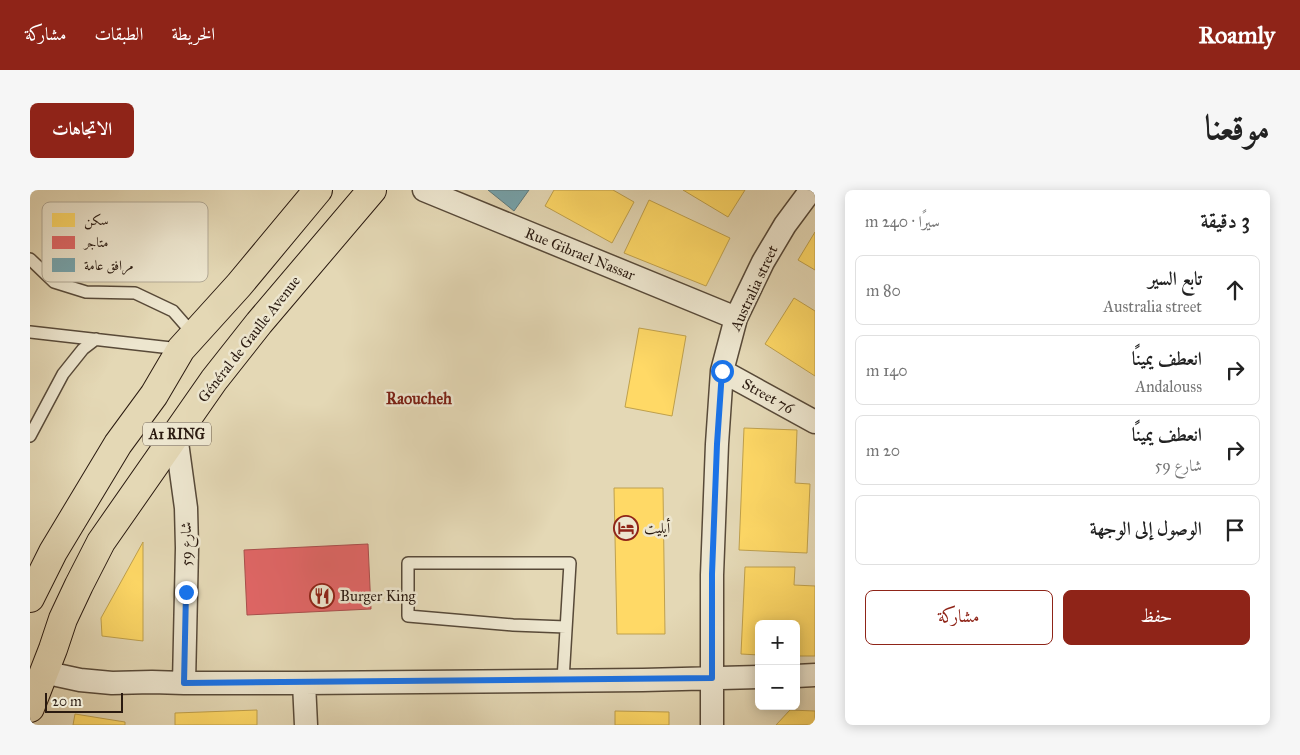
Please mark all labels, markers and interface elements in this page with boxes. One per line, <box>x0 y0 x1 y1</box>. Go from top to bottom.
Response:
text: Roamly <box>1198 20 1275 50</box>
text: مشاركة <box>25 23 66 45</box>
text: الطبقات <box>94 23 143 45</box>
text: الخريطة <box>171 23 215 45</box>
button: الاتجاهات <box>30 103 134 158</box>
text: موقعنا <box>1205 106 1270 149</box>
legend <box>42 202 208 282</box>
text: 3 دقيقة <box>1200 208 1250 234</box>
text: سكن <box>84 212 109 230</box>
text: سيرًا · 240 m <box>865 212 940 231</box>
street label: Rue Gibrael Nassar <box>522 224 638 284</box>
text: متاجر <box>82 234 108 251</box>
street label: Australia street <box>726 242 782 335</box>
text: مرافق عامة <box>84 257 134 275</box>
text: تابع السير <box>1148 267 1202 290</box>
street label: Général de Gaulle Avenue <box>194 272 304 406</box>
icon: ahead <box>1221 276 1249 304</box>
text: 80 m <box>866 281 901 300</box>
text: Australia street <box>1103 297 1202 316</box>
text: انعطف يمينًا <box>1132 347 1202 370</box>
icon: right <box>1221 356 1249 384</box>
route start <box>711 360 734 383</box>
text: 140 m <box>866 361 907 380</box>
street label: Street 76 <box>739 375 798 418</box>
text: Andalouss <box>1135 377 1202 396</box>
district label: Raoucheh <box>386 389 452 408</box>
road number: A1 RING <box>143 422 211 445</box>
text: انعطف يمينًا <box>1132 423 1202 446</box>
icon: right <box>1221 436 1249 464</box>
text: 20 m <box>866 441 900 460</box>
text: شارع 59 <box>1155 456 1202 475</box>
hotel icon: أيليت <box>613 515 639 541</box>
icon: arrive <box>1221 516 1249 544</box>
place label: أيليت <box>644 517 671 537</box>
text: الوصول إلى الوجهة <box>1090 517 1202 540</box>
street label: شارع 59 <box>177 522 199 566</box>
route end <box>175 581 198 604</box>
restaurant icon: Burger King <box>309 583 335 609</box>
place label: Burger King <box>340 587 417 605</box>
button: مشاركة <box>865 590 1053 645</box>
button: حفظ <box>1063 590 1250 645</box>
map controls <box>755 620 800 710</box>
button: + <box>755 620 800 665</box>
button: − <box>755 665 800 710</box>
scale bar <box>45 690 122 713</box>
text: 20 m <box>52 693 82 710</box>

